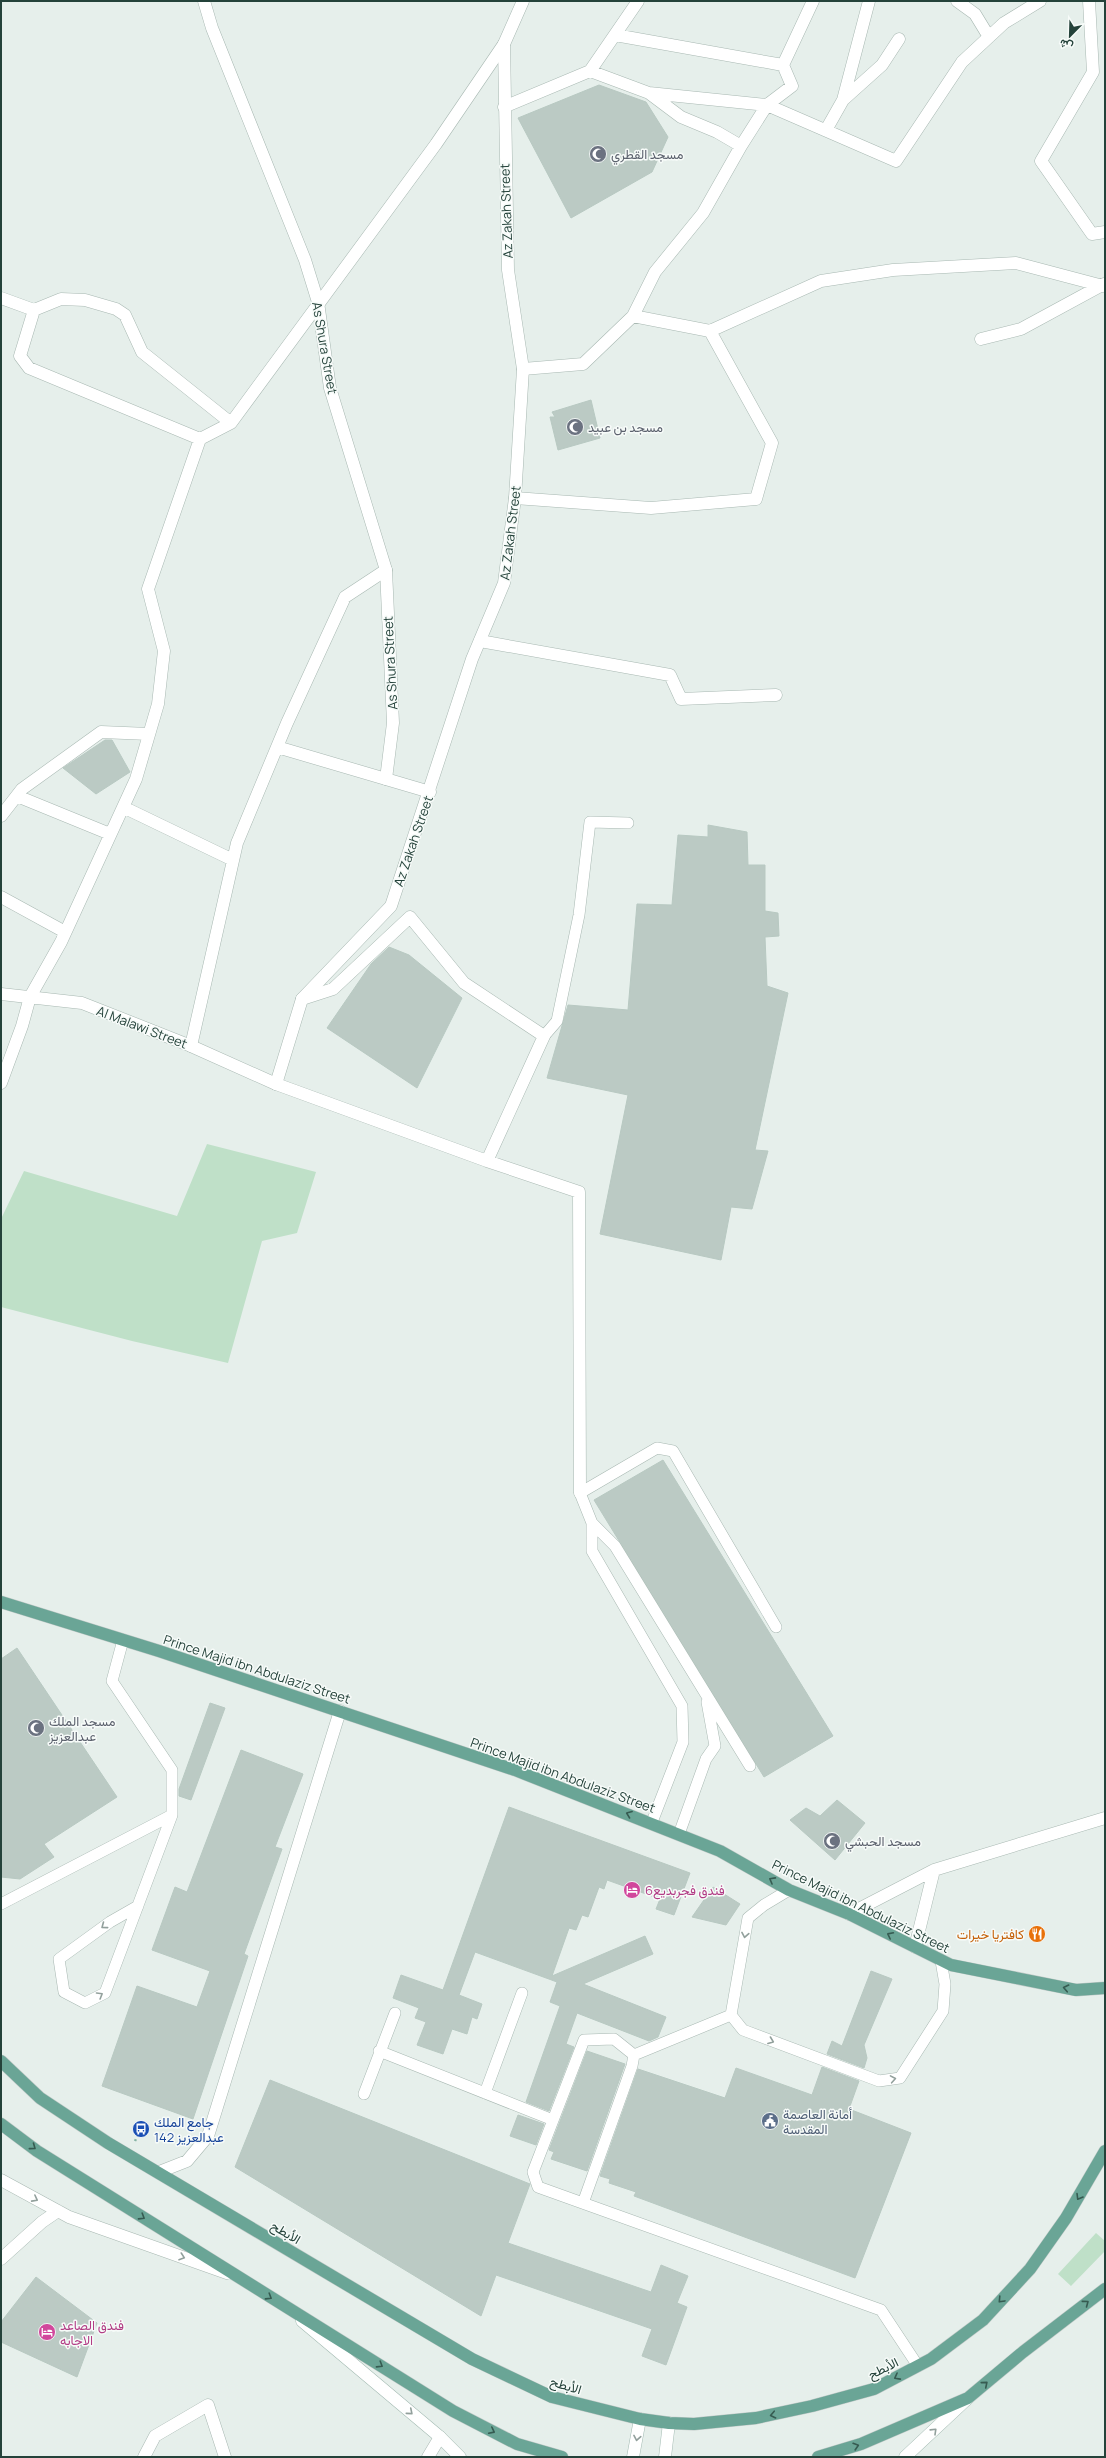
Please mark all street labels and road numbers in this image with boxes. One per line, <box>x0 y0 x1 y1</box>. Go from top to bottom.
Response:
street label: Az Zakah Street <box>495 163 517 259</box>
street label: As Shura Street <box>308 300 342 396</box>
street label: Az Zakah Street <box>495 485 525 581</box>
street label: As Shura Street <box>379 616 401 710</box>
street label: Az Zakah Street <box>389 793 437 889</box>
street label: Al Malawi Street <box>94 1001 190 1053</box>
street label: Prince Majid ibn Abdulaziz Street <box>161 1630 353 1708</box>
street label: Prince Majid ibn Abdulaziz Street <box>468 1733 658 1817</box>
street label: Prince Majid ibn Abdulaziz Street <box>769 1855 953 1957</box>
street label: الأبطح <box>267 2216 304 2249</box>
street label: الأبطح <box>865 2353 902 2384</box>
street label: الأبطح <box>548 2372 584 2399</box>

